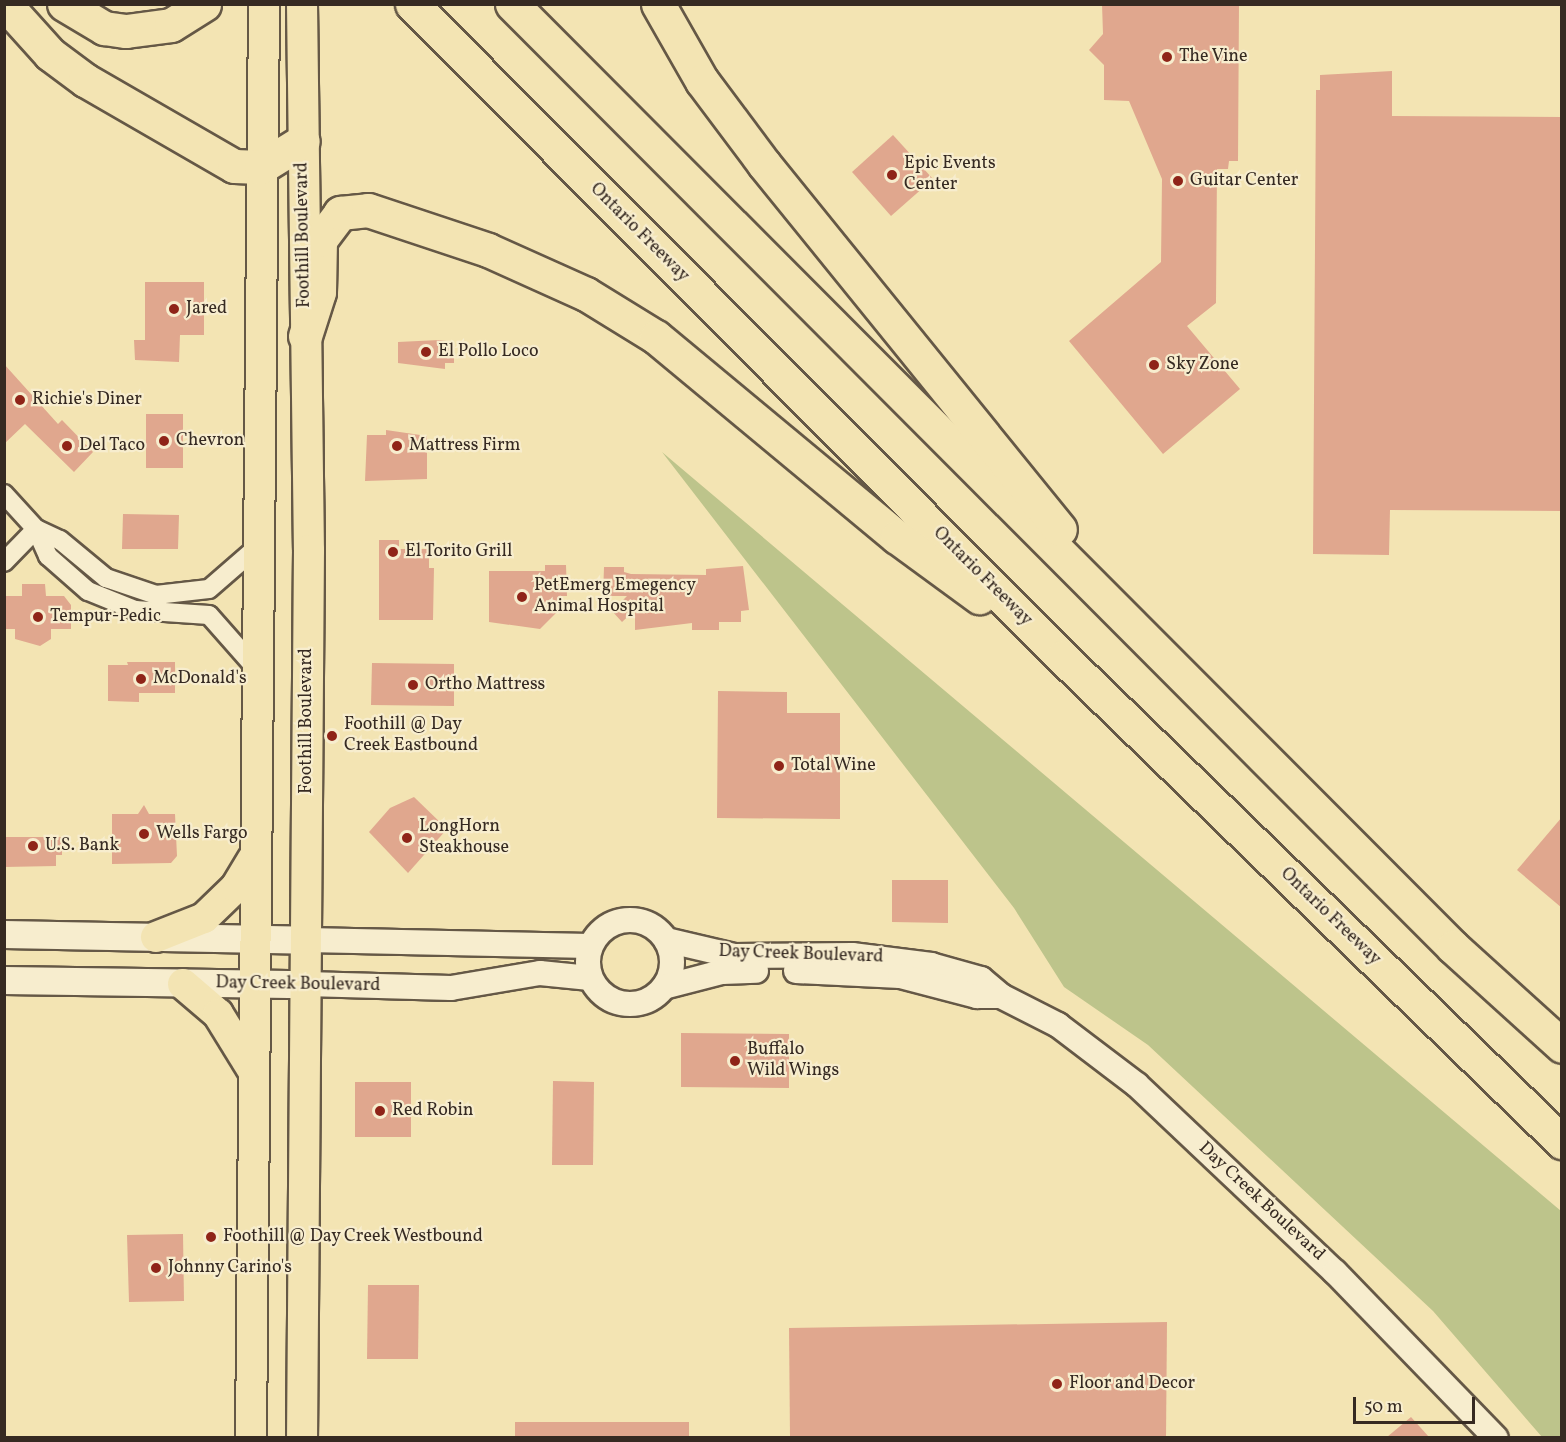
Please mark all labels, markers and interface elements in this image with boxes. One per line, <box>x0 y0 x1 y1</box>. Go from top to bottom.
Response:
place label: The Vine <box>1179 46 1248 68</box>
marker: The Vine <box>1160 50 1174 64</box>
place label: Epic Events Center <box>904 154 996 196</box>
street label: Foothill Boulevard <box>292 162 316 308</box>
marker: Epic Events Center <box>885 168 899 182</box>
place label: Guitar Center <box>1190 170 1298 192</box>
marker: Guitar Center <box>1171 174 1185 188</box>
street label: Ontario Freeway <box>585 179 693 287</box>
place label: Jared <box>186 298 227 320</box>
marker: Jared <box>167 302 181 316</box>
place label: El Pollo Loco <box>438 341 539 363</box>
marker: El Pollo Loco <box>419 345 433 359</box>
place label: Sky Zone <box>1166 354 1239 376</box>
marker: Sky Zone <box>1147 358 1161 372</box>
place label: Richie's Diner <box>32 389 142 411</box>
marker: Richie's Diner <box>13 393 27 407</box>
place label: Chevron <box>176 430 244 452</box>
marker: Chevron <box>157 434 171 448</box>
place label: Del Taco <box>79 435 146 457</box>
place label: Mattress Firm <box>409 435 520 457</box>
marker: Del Taco <box>60 439 74 453</box>
marker: Mattress Firm <box>390 439 404 453</box>
street label: Ontario Freeway <box>928 523 1036 631</box>
place label: El Torito Grill <box>405 541 513 563</box>
marker: El Torito Grill <box>386 545 400 559</box>
place label: PetEmerg Emegency Animal Hospital <box>534 576 696 618</box>
marker: PetEmerg Emegency Animal Hospital <box>515 590 529 604</box>
place label: Tempur-Pedic <box>50 606 161 628</box>
marker: Tempur-Pedic <box>31 610 45 624</box>
street label: Foothill Boulevard <box>296 648 318 794</box>
place label: McDonald's <box>153 668 247 690</box>
marker: McDonald's <box>134 672 148 686</box>
place label: Ortho Mattress <box>425 674 545 696</box>
marker: Ortho Mattress <box>406 678 420 692</box>
place label: Foothill @ Day Creek Eastbound <box>344 715 478 758</box>
marker: Foothill @ Day Creek Eastbound <box>325 729 339 743</box>
place label: Total Wine <box>791 755 876 777</box>
marker: Total Wine <box>772 759 786 773</box>
place label: LongHorn Steakhouse <box>419 817 509 860</box>
place label: Wells Fargo <box>156 823 248 845</box>
marker: Wells Fargo <box>137 827 151 841</box>
marker: LongHorn Steakhouse <box>400 831 414 845</box>
place label: U.S. Bank <box>45 835 119 857</box>
marker: U.S. Bank <box>26 839 40 853</box>
street label: Ontario Freeway <box>1275 864 1385 970</box>
street label: Day Creek Boulevard <box>718 941 884 969</box>
street label: Day Creek Boulevard <box>215 973 381 997</box>
place label: Buffalo Wild Wings <box>747 1040 840 1082</box>
marker: Buffalo Wild Wings <box>728 1054 742 1068</box>
place label: Red Robin <box>392 1100 474 1122</box>
marker: Red Robin <box>373 1104 387 1118</box>
street label: Day Creek Boulevard <box>1193 1138 1329 1266</box>
place label: Foothill @ Day Creek Westbound <box>223 1226 484 1248</box>
marker: Foothill @ Day Creek Westbound <box>204 1230 218 1244</box>
place label: Johnny Carino's <box>168 1257 293 1279</box>
marker: Johnny Carino's <box>149 1261 163 1275</box>
place label: Floor and Decor <box>1069 1373 1195 1395</box>
marker: Floor and Decor <box>1050 1377 1064 1391</box>
scale bar <box>1356 1385 1478 1423</box>
text: 50 m <box>1364 1395 1403 1420</box>

